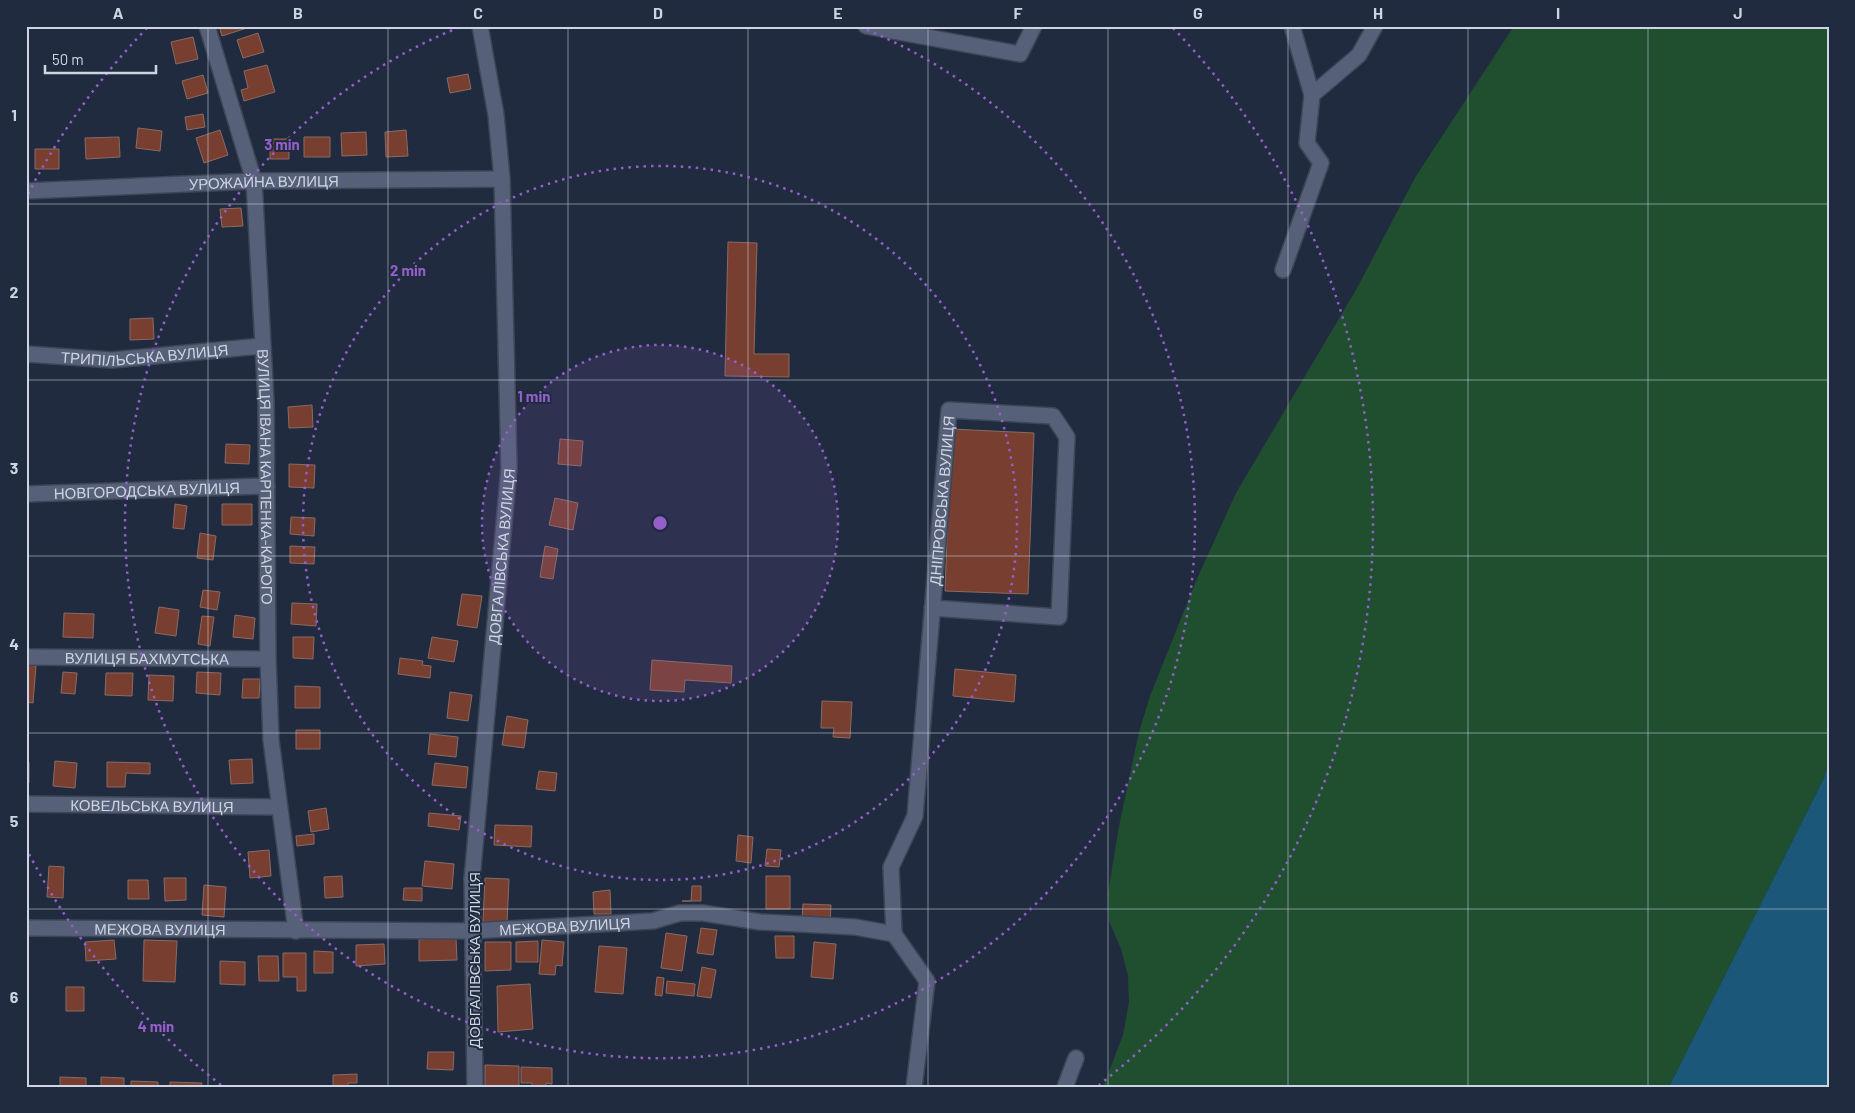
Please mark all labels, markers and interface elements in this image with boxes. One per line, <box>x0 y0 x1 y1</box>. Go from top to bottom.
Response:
text: A <box>113 3 124 22</box>
text: B <box>293 3 303 22</box>
text: C <box>473 3 483 22</box>
text: D <box>653 3 663 22</box>
text: E <box>833 3 843 22</box>
text: F <box>1014 3 1023 22</box>
text: G <box>1193 3 1203 22</box>
text: H <box>1373 3 1383 22</box>
text: I <box>1556 3 1560 22</box>
text: J <box>1733 3 1743 22</box>
scale bar <box>45 42 156 74</box>
text: 50 m <box>52 50 84 68</box>
text: 1 <box>11 105 17 124</box>
text: 3 min <box>264 135 300 153</box>
street label: УРОЖАЙНА ВУЛИЦЯ <box>188 171 339 193</box>
text: 2 min <box>390 261 426 279</box>
text: 2 <box>10 282 19 301</box>
street label: ТРИПІЛЬСЬКА ВУЛИЦЯ <box>60 340 229 369</box>
street label: ВУЛИЦЯ ІВАНА КАРПЕНКА-КАРОГО <box>254 348 277 605</box>
text: 1 min <box>518 387 550 405</box>
street label: ДНІПРОВСЬКА ВУЛИЦЯ <box>925 415 957 586</box>
text: 3 <box>10 458 18 477</box>
street label: ДОВГАЛІВСЬКА ВУЛИЦЯ <box>484 468 518 645</box>
street label: НОВГОРОДСЬКА ВУЛИЦЯ <box>54 478 240 502</box>
centre of rings <box>651 514 669 532</box>
text: 4 <box>9 634 19 653</box>
street label: ВУЛИЦЯ БАХМУТСЬКА <box>65 648 229 668</box>
street label: КОВЕЛЬСЬКА ВУЛИЦЯ <box>70 796 234 815</box>
text: 5 <box>10 811 19 830</box>
street label: ДОВГАЛІВСЬКА ВУЛИЦЯ <box>465 872 483 1048</box>
street label: МЕЖОВА ВУЛИЦЯ <box>499 913 631 938</box>
street label: МЕЖОВА ВУЛИЦЯ <box>94 919 226 938</box>
text: 6 <box>10 987 19 1006</box>
text: 4 min <box>138 1017 174 1035</box>

